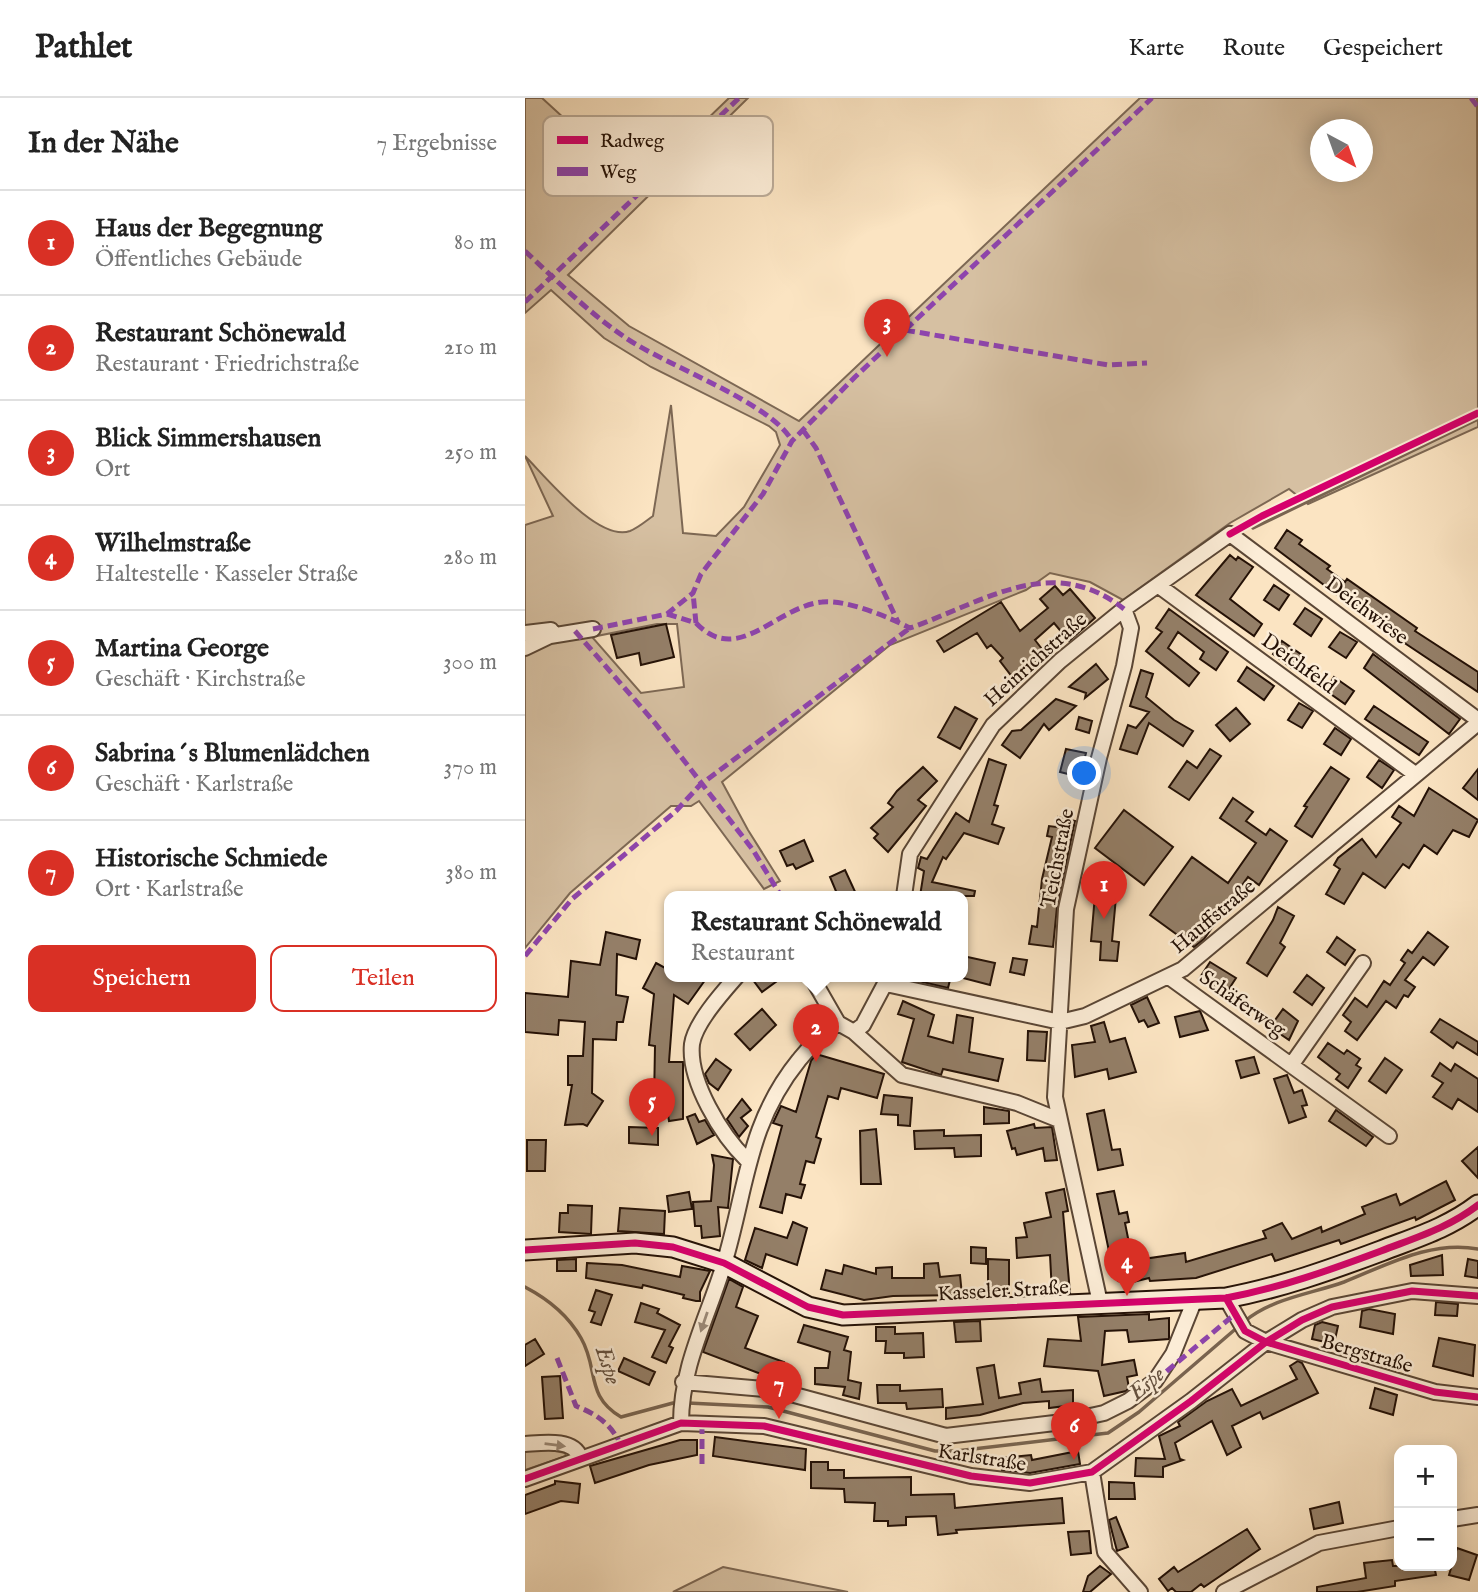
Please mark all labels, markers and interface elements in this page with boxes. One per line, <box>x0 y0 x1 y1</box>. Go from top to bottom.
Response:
text: Pathlet <box>35 27 132 69</box>
text: Karte <box>1129 33 1184 64</box>
text: Route <box>1222 33 1285 64</box>
text: Gespeichert <box>1323 33 1443 64</box>
legend <box>543 116 773 196</box>
north arrow <box>1310 119 1373 182</box>
text: In der Nähe <box>28 125 179 163</box>
text: 7 Ergebnisse <box>376 129 497 158</box>
text: Radweg <box>600 130 665 154</box>
text: Weg <box>600 161 637 185</box>
text: Haus der Begegnung <box>95 212 322 245</box>
text: 1 <box>47 228 55 257</box>
text: 80 m <box>454 228 497 257</box>
text: Öffentliches Gebäude <box>95 245 302 274</box>
pin: 3 <box>864 299 910 357</box>
text: Restaurant Schönewald <box>95 317 346 350</box>
text: 2 <box>46 333 56 362</box>
text: 210 m <box>444 333 497 362</box>
text: Restaurant · Friedrichstraße <box>95 350 359 379</box>
text: Blick Simmershausen <box>95 422 321 455</box>
text: 3 <box>47 438 55 467</box>
text: 250 m <box>444 438 497 467</box>
text: Ort <box>95 455 130 484</box>
text: Wilhelmstraße <box>95 527 251 560</box>
text: 4 <box>45 543 57 572</box>
text: 280 m <box>443 543 497 572</box>
text: Haltestelle · Kasseler Straße <box>95 560 358 589</box>
street label: Deichwiese <box>1319 571 1414 652</box>
street label: Heinrichstraße <box>979 607 1093 713</box>
street label: Deichfeld <box>1255 628 1342 701</box>
text: Martina George <box>95 632 269 665</box>
text: 5 <box>47 648 55 677</box>
text: 300 m <box>443 648 497 677</box>
text: Geschäft · Kirchstraße <box>95 665 305 694</box>
text: Sabrina´s Blumenlädchen <box>95 737 370 770</box>
text: 6 <box>46 753 56 782</box>
text: 370 m <box>444 753 497 782</box>
your location <box>1067 756 1101 790</box>
text: Geschäft · Karlstraße <box>95 770 293 799</box>
street label: Teichstraße <box>1036 806 1081 910</box>
text: Historische Schmiede <box>95 842 327 875</box>
text: 7 <box>46 858 56 887</box>
text: 380 m <box>445 858 497 887</box>
pin: 1 <box>1081 861 1127 919</box>
street label: Hauffstraße <box>1166 874 1262 960</box>
text: Ort · Karlstraße <box>95 875 244 904</box>
popup <box>664 891 968 982</box>
text: Restaurant Schönewald <box>691 906 941 939</box>
text: Restaurant <box>691 939 795 968</box>
button: Speichern <box>28 945 256 1012</box>
button: Teilen <box>270 945 497 1012</box>
street label: Schäferweg <box>1194 965 1291 1044</box>
pin: 2 <box>793 1004 839 1062</box>
pin: 5 <box>629 1078 675 1136</box>
pin: 4 <box>1104 1238 1150 1296</box>
street label: Kasseler Straße <box>937 1275 1070 1308</box>
one-way arrow <box>698 1312 709 1333</box>
street label: Bergstraße <box>1317 1328 1416 1381</box>
water label: Espe <box>587 1342 627 1389</box>
water label: Espe <box>1122 1360 1171 1408</box>
pin: 7 <box>756 1361 802 1419</box>
pin: 6 <box>1051 1402 1097 1460</box>
street label: Karlstraße <box>935 1438 1028 1479</box>
one-way arrow <box>544 1439 566 1450</box>
map controls <box>1394 1445 1457 1571</box>
button: + <box>1394 1445 1457 1508</box>
button: − <box>1394 1508 1457 1571</box>

